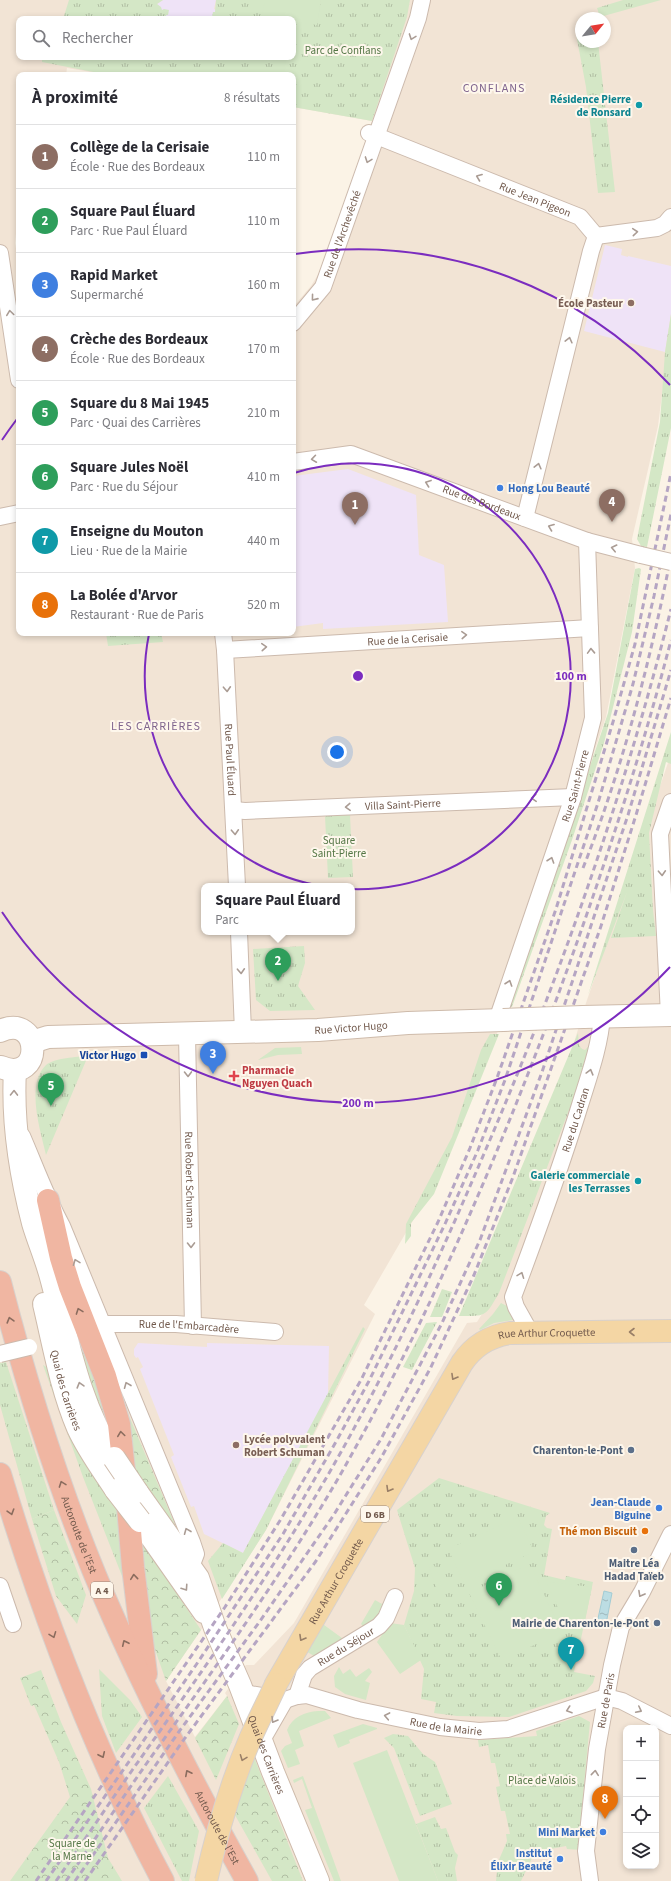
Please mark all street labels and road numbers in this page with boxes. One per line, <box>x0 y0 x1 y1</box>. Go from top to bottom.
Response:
street label: Rue Jean Pigeon <box>497 179 573 221</box>
street label: Rue de l'Archevêché <box>320 188 365 280</box>
street label: Rue des Bordeaux <box>440 481 523 524</box>
street label: Rue de la Cerisaie <box>367 630 449 649</box>
street label: Rue Paul Éluard <box>221 723 239 796</box>
street label: Rue Saint-Pierre <box>558 748 593 824</box>
street label: Villa Saint-Pierre <box>364 796 442 814</box>
street label: Rue Victor Hugo <box>314 1018 388 1038</box>
street label: Rue du Cadran <box>558 1086 593 1154</box>
street label: Rue Robert Schuman <box>181 1131 198 1229</box>
street label: Rue de l'Embarcadère <box>139 1317 240 1337</box>
street label: Rue Arthur Croquette <box>496 1325 596 1343</box>
street label: Quai des Carrières <box>47 1348 85 1433</box>
street label: Autoroute de l’Est <box>57 1494 101 1576</box>
road number: D 6B <box>361 1506 389 1522</box>
street label: Rue Arthur Croquette <box>305 1535 367 1627</box>
road number: A 4 <box>91 1582 113 1598</box>
street label: Rue du Séjour <box>315 1624 377 1670</box>
street label: Rue de Paris <box>594 1671 619 1730</box>
street label: Quai des Carrières <box>244 1713 289 1797</box>
street label: Rue de la Mairie <box>409 1714 483 1739</box>
street label: Autoroute de l’Est <box>191 1788 243 1867</box>

